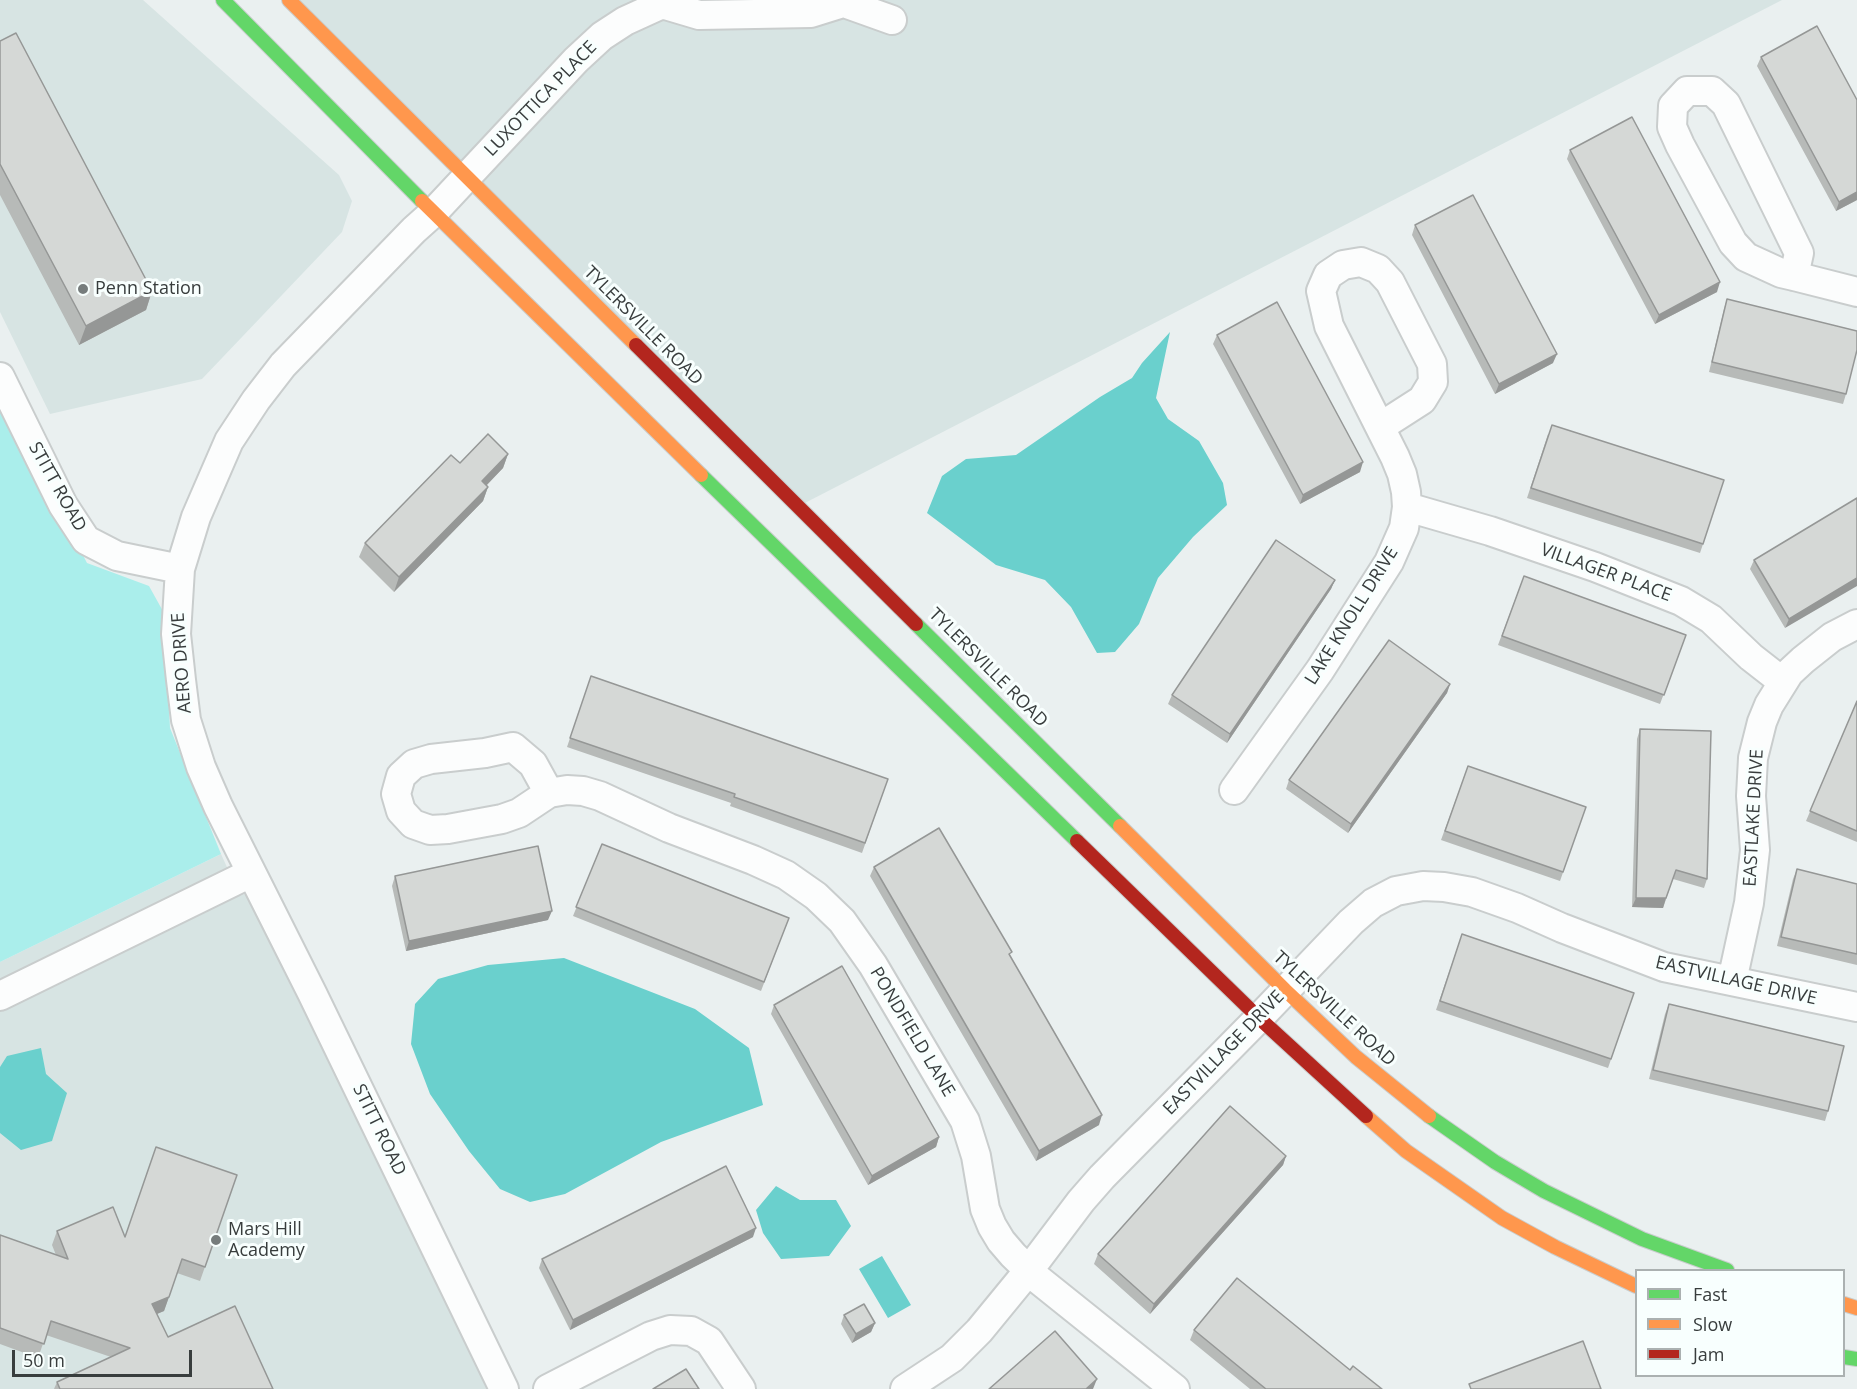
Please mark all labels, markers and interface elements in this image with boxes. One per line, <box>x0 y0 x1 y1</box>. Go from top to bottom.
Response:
street label: LUXOTTICA PLACE <box>480 37 602 161</box>
street label: TYLERSVILLE ROAD <box>579 262 707 390</box>
place label: Penn Station <box>95 278 202 300</box>
marker: Penn Station <box>76 282 90 296</box>
street label: STITT ROAD <box>24 439 90 535</box>
street label: VILLAGER PLACE <box>1538 539 1674 607</box>
street label: LAKE KNOLL DRIVE <box>1301 543 1403 689</box>
street label: TYLERSVILLE ROAD <box>924 604 1052 732</box>
street label: AERO DRIVE <box>168 612 196 714</box>
street label: EASTLAKE DRIVE <box>1740 749 1768 887</box>
street label: TYLERSVILLE ROAD <box>1268 947 1400 1071</box>
street label: EASTVILLAGE DRIVE <box>1653 952 1819 1010</box>
street label: PONDFIELD LANE <box>865 963 959 1101</box>
street label: EASTVILLAGE DRIVE <box>1159 986 1289 1120</box>
street label: STITT ROAD <box>348 1081 410 1179</box>
place label: Mars Hill Academy <box>228 1219 305 1262</box>
marker: Mars Hill Academy <box>209 1233 223 1247</box>
legend <box>1635 1269 1845 1377</box>
text: Fast <box>1693 1282 1727 1306</box>
text: Slow <box>1693 1312 1732 1336</box>
scale bar <box>15 1338 195 1376</box>
text: Jam <box>1693 1342 1725 1366</box>
text: 50 m <box>23 1348 65 1372</box>

